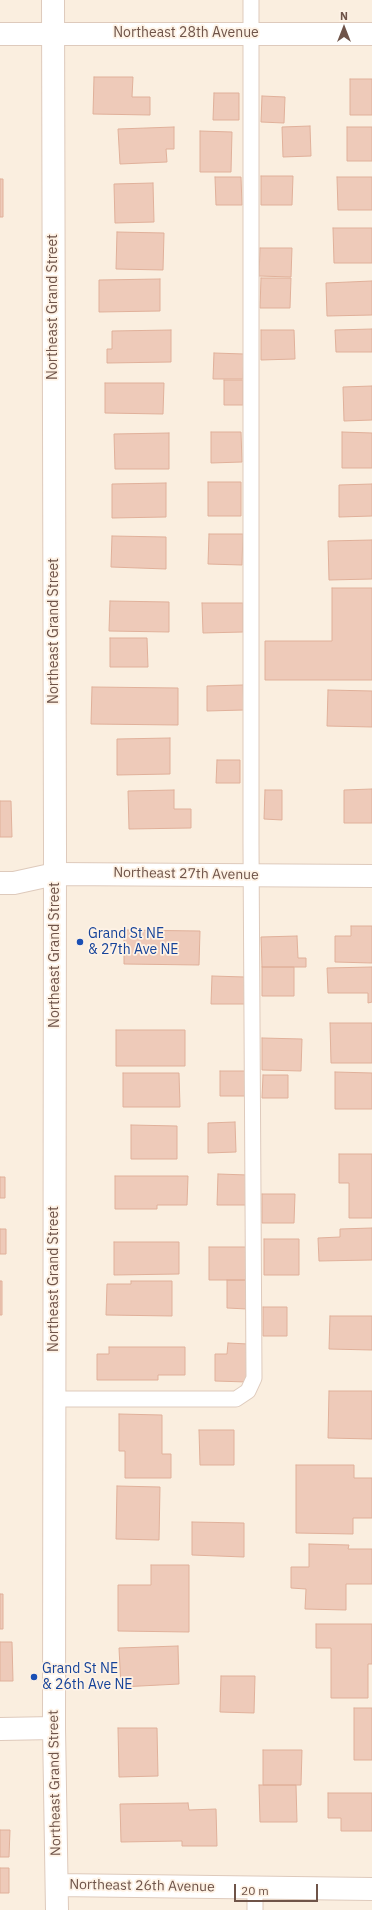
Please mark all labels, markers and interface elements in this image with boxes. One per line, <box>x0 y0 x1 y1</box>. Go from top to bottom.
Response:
north arrow <box>324 8 364 48</box>
text: N <box>340 9 348 23</box>
street label: Northeast 28th Avenue <box>113 25 259 41</box>
street label: Northeast Grand Street <box>45 234 61 380</box>
street label: Northeast Grand Street <box>46 558 62 704</box>
street label: Northeast 27th Avenue <box>113 864 259 884</box>
street label: Northeast Grand Street <box>47 882 63 1028</box>
place label: Grand St NE & 27th Ave NE <box>88 926 179 958</box>
marker: Grand St NE & 27th Ave NE <box>75 937 85 947</box>
street label: Northeast Grand Street <box>46 1206 62 1352</box>
place label: Grand St NE & 26th Ave NE <box>42 1661 133 1694</box>
marker: Grand St NE & 26th Ave NE <box>29 1672 39 1682</box>
street label: Northeast Grand Street <box>45 1710 65 1856</box>
street label: Northeast 26th Avenue <box>69 1876 215 1896</box>
scale bar <box>236 1876 320 1902</box>
text: 20 m <box>241 1883 269 1898</box>

